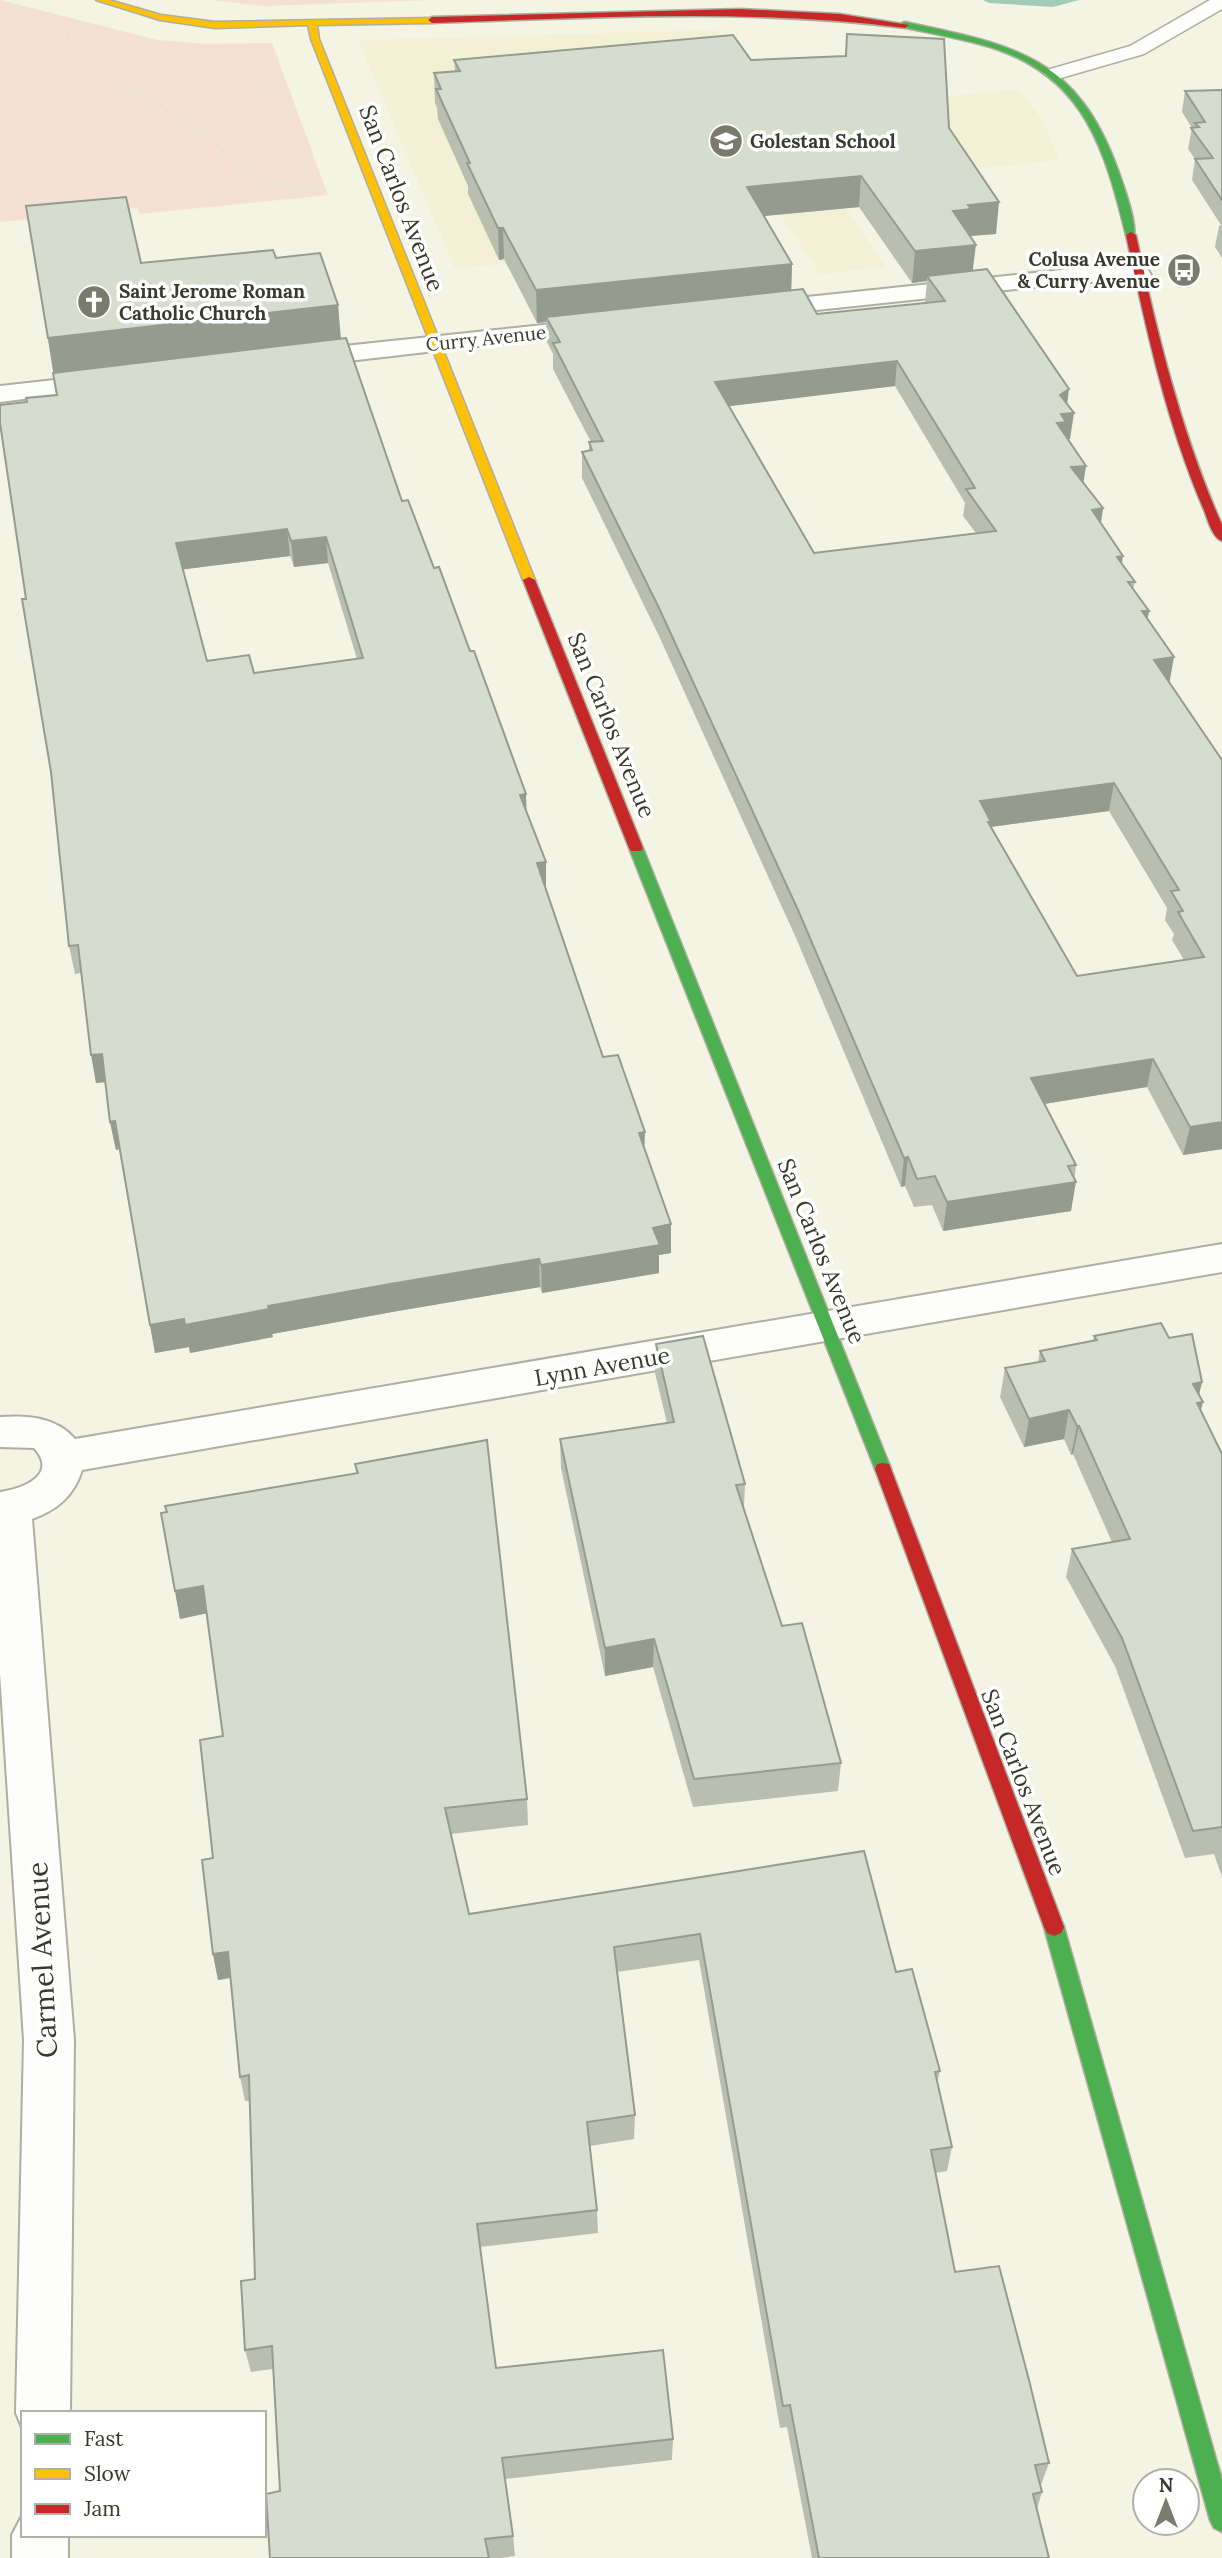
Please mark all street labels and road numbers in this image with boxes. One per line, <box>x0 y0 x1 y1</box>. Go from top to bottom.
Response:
street label: San Carlos Avenue <box>353 101 451 295</box>
street label: Curry Avenue <box>425 320 547 356</box>
street label: San Carlos Avenue <box>562 628 662 822</box>
street label: San Carlos Avenue <box>772 1154 872 1348</box>
street label: Lynn Avenue <box>532 1340 672 1392</box>
street label: San Carlos Avenue <box>975 1685 1073 1879</box>
street label: Carmel Avenue <box>19 1861 65 2059</box>

